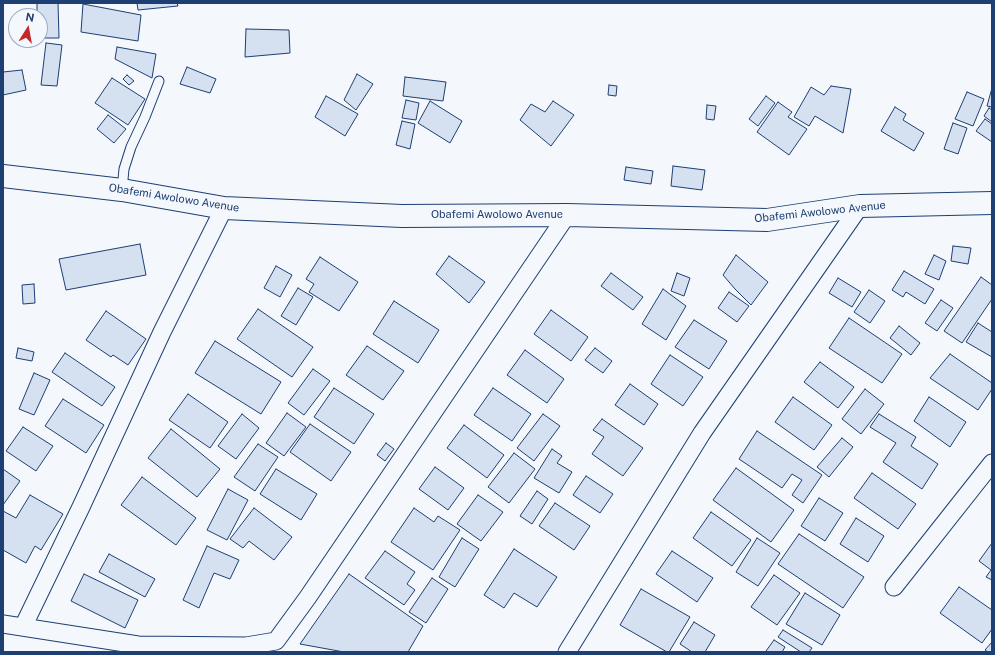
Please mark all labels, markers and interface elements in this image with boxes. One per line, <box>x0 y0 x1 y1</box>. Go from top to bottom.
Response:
north arrow <box>8 8 48 48</box>
text: N <box>25 10 35 24</box>
street label: Obafemi Awolowo Avenue <box>108 181 240 215</box>
street label: Obafemi Awolowo Avenue <box>754 199 886 225</box>
street label: Obafemi Awolowo Avenue <box>431 208 563 222</box>

